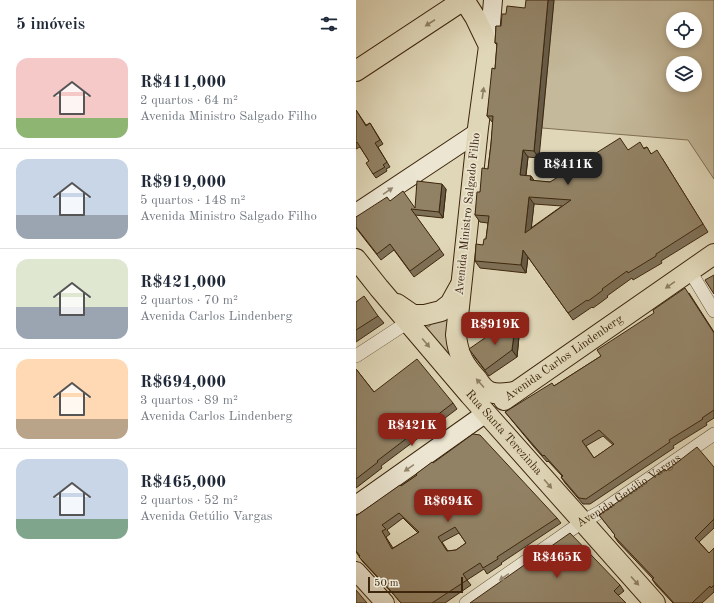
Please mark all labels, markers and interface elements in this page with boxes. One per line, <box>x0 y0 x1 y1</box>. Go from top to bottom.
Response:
map controls <box>666 12 702 92</box>
button: locate <box>666 12 702 48</box>
icon: filters <box>318 13 340 35</box>
text: 5 imóveis <box>16 16 85 33</box>
one-way arrow <box>424 19 435 26</box>
button: layers <box>666 56 702 92</box>
icon: home <box>48 74 96 122</box>
text: R$411,000 <box>140 74 226 91</box>
one-way arrow <box>480 87 486 99</box>
text: 2 quartos · 64 m² <box>140 94 238 107</box>
text: Avenida Ministro Salgado Filho <box>140 110 317 123</box>
street label: Avenida Ministro Salgado Filho <box>453 132 483 296</box>
pin: R$411K <box>535 152 601 186</box>
text: R$411K <box>543 158 593 171</box>
text: R$919,000 <box>140 174 226 191</box>
icon: home <box>48 175 96 223</box>
one-way arrow <box>383 187 394 195</box>
text: 5 quartos · 148 m² <box>140 194 245 207</box>
text: Avenida Ministro Salgado Filho <box>140 210 317 223</box>
text: R$421,000 <box>140 274 226 291</box>
icon: home <box>48 275 96 323</box>
one-way arrow <box>665 281 676 289</box>
text: 2 quartos · 70 m² <box>140 294 238 307</box>
text: Avenida Carlos Lindenberg <box>140 310 292 323</box>
pin: R$919K <box>462 312 528 346</box>
street label: Avenida Carlos Lindenberg <box>503 313 626 403</box>
text: R$919K <box>470 318 520 331</box>
one-way arrow <box>421 338 430 348</box>
text: R$694,000 <box>140 374 226 391</box>
icon: home <box>48 375 96 423</box>
one-way arrow <box>475 378 484 388</box>
street label: Rua Santa Terezinha <box>463 388 544 477</box>
text: 3 quartos · 89 m² <box>140 394 238 407</box>
text: Avenida Carlos Lindenberg <box>140 410 292 423</box>
pin: R$421K <box>379 413 445 447</box>
text: R$421K <box>387 419 437 432</box>
street label: Avenida Getúlio Vargas <box>575 452 684 530</box>
one-way arrow <box>403 464 414 472</box>
text: R$465,000 <box>140 474 226 491</box>
icon: home <box>48 475 96 523</box>
one-way arrow <box>544 479 553 490</box>
pin: R$694K <box>415 489 481 523</box>
text: 2 quartos · 52 m² <box>140 494 238 507</box>
text: R$694K <box>423 495 473 508</box>
text: Avenida Getúlio Vargas <box>140 510 273 523</box>
pin: R$465K <box>524 545 590 579</box>
text: R$465K <box>532 551 582 564</box>
one-way arrow <box>499 573 509 581</box>
scale bar <box>368 575 463 594</box>
one-way arrow <box>630 576 640 586</box>
text: 50 m <box>374 578 399 589</box>

